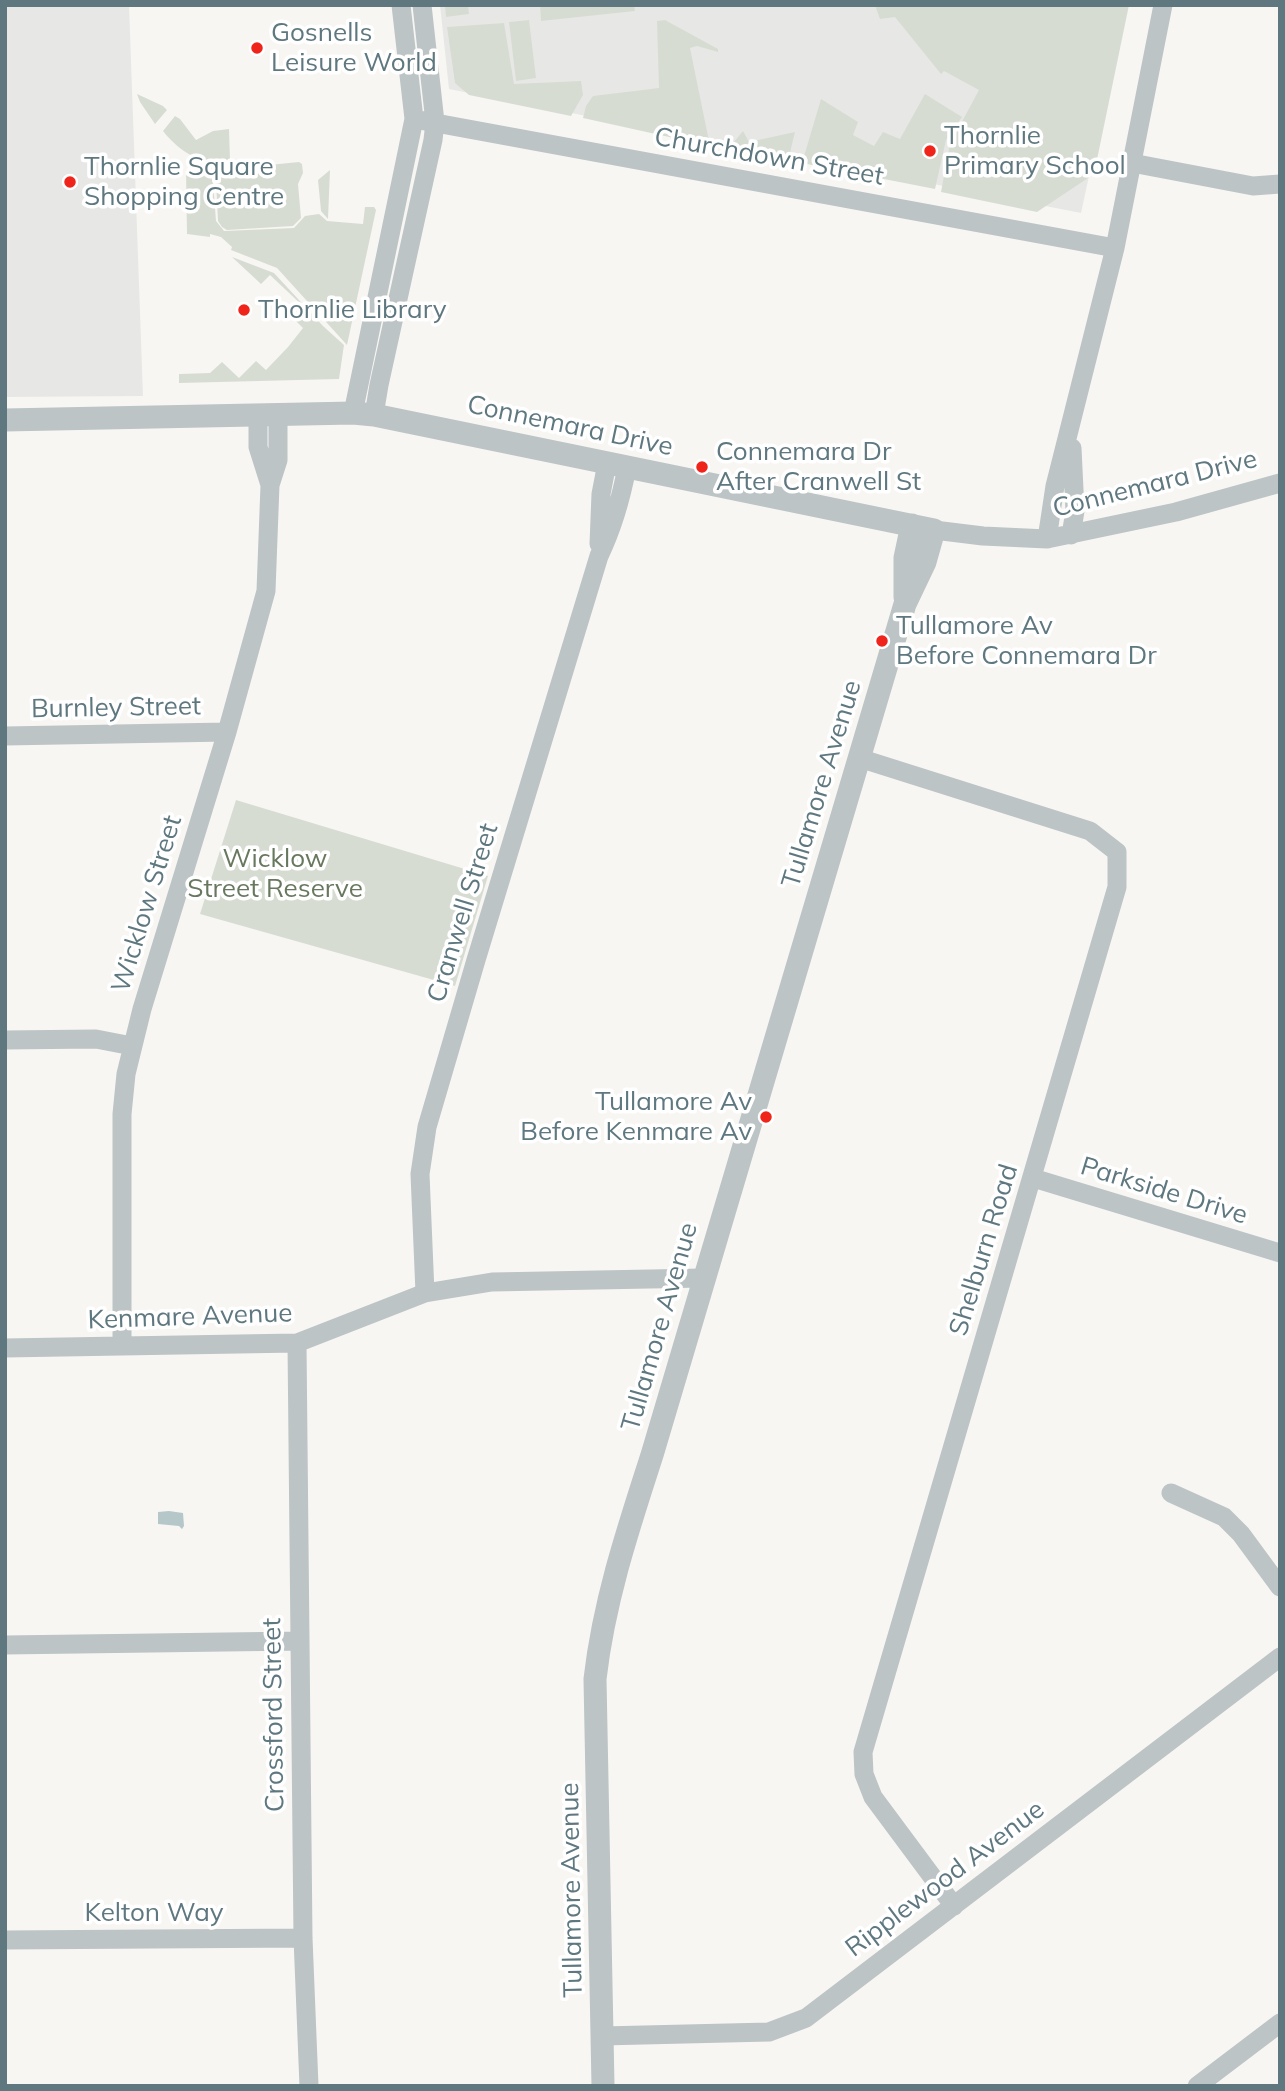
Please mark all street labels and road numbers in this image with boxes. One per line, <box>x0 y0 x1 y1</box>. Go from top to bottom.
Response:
street label: Churchdown Street <box>652 121 886 193</box>
street label: Connemara Drive <box>464 389 676 463</box>
street label: Connemara Drive <box>1050 444 1260 524</box>
street label: Tullamore Avenue <box>776 677 868 891</box>
street label: Burnley Street <box>31 691 201 725</box>
street label: Wicklow Street <box>105 812 189 996</box>
street label: Cranwell Street <box>421 820 505 1006</box>
street label: Parkside Drive <box>1077 1151 1251 1231</box>
street label: Shelburn Road <box>943 1161 1025 1339</box>
street label: Tullamore Avenue <box>615 1219 705 1435</box>
street label: Kenmare Avenue <box>87 1298 293 1336</box>
street label: Crossford Street <box>257 1617 291 1813</box>
street label: Tullamore Avenue <box>555 1782 589 1998</box>
street label: Ripplewood Avenue <box>840 1794 1050 1964</box>
street label: Kelton Way <box>84 1897 224 1929</box>

